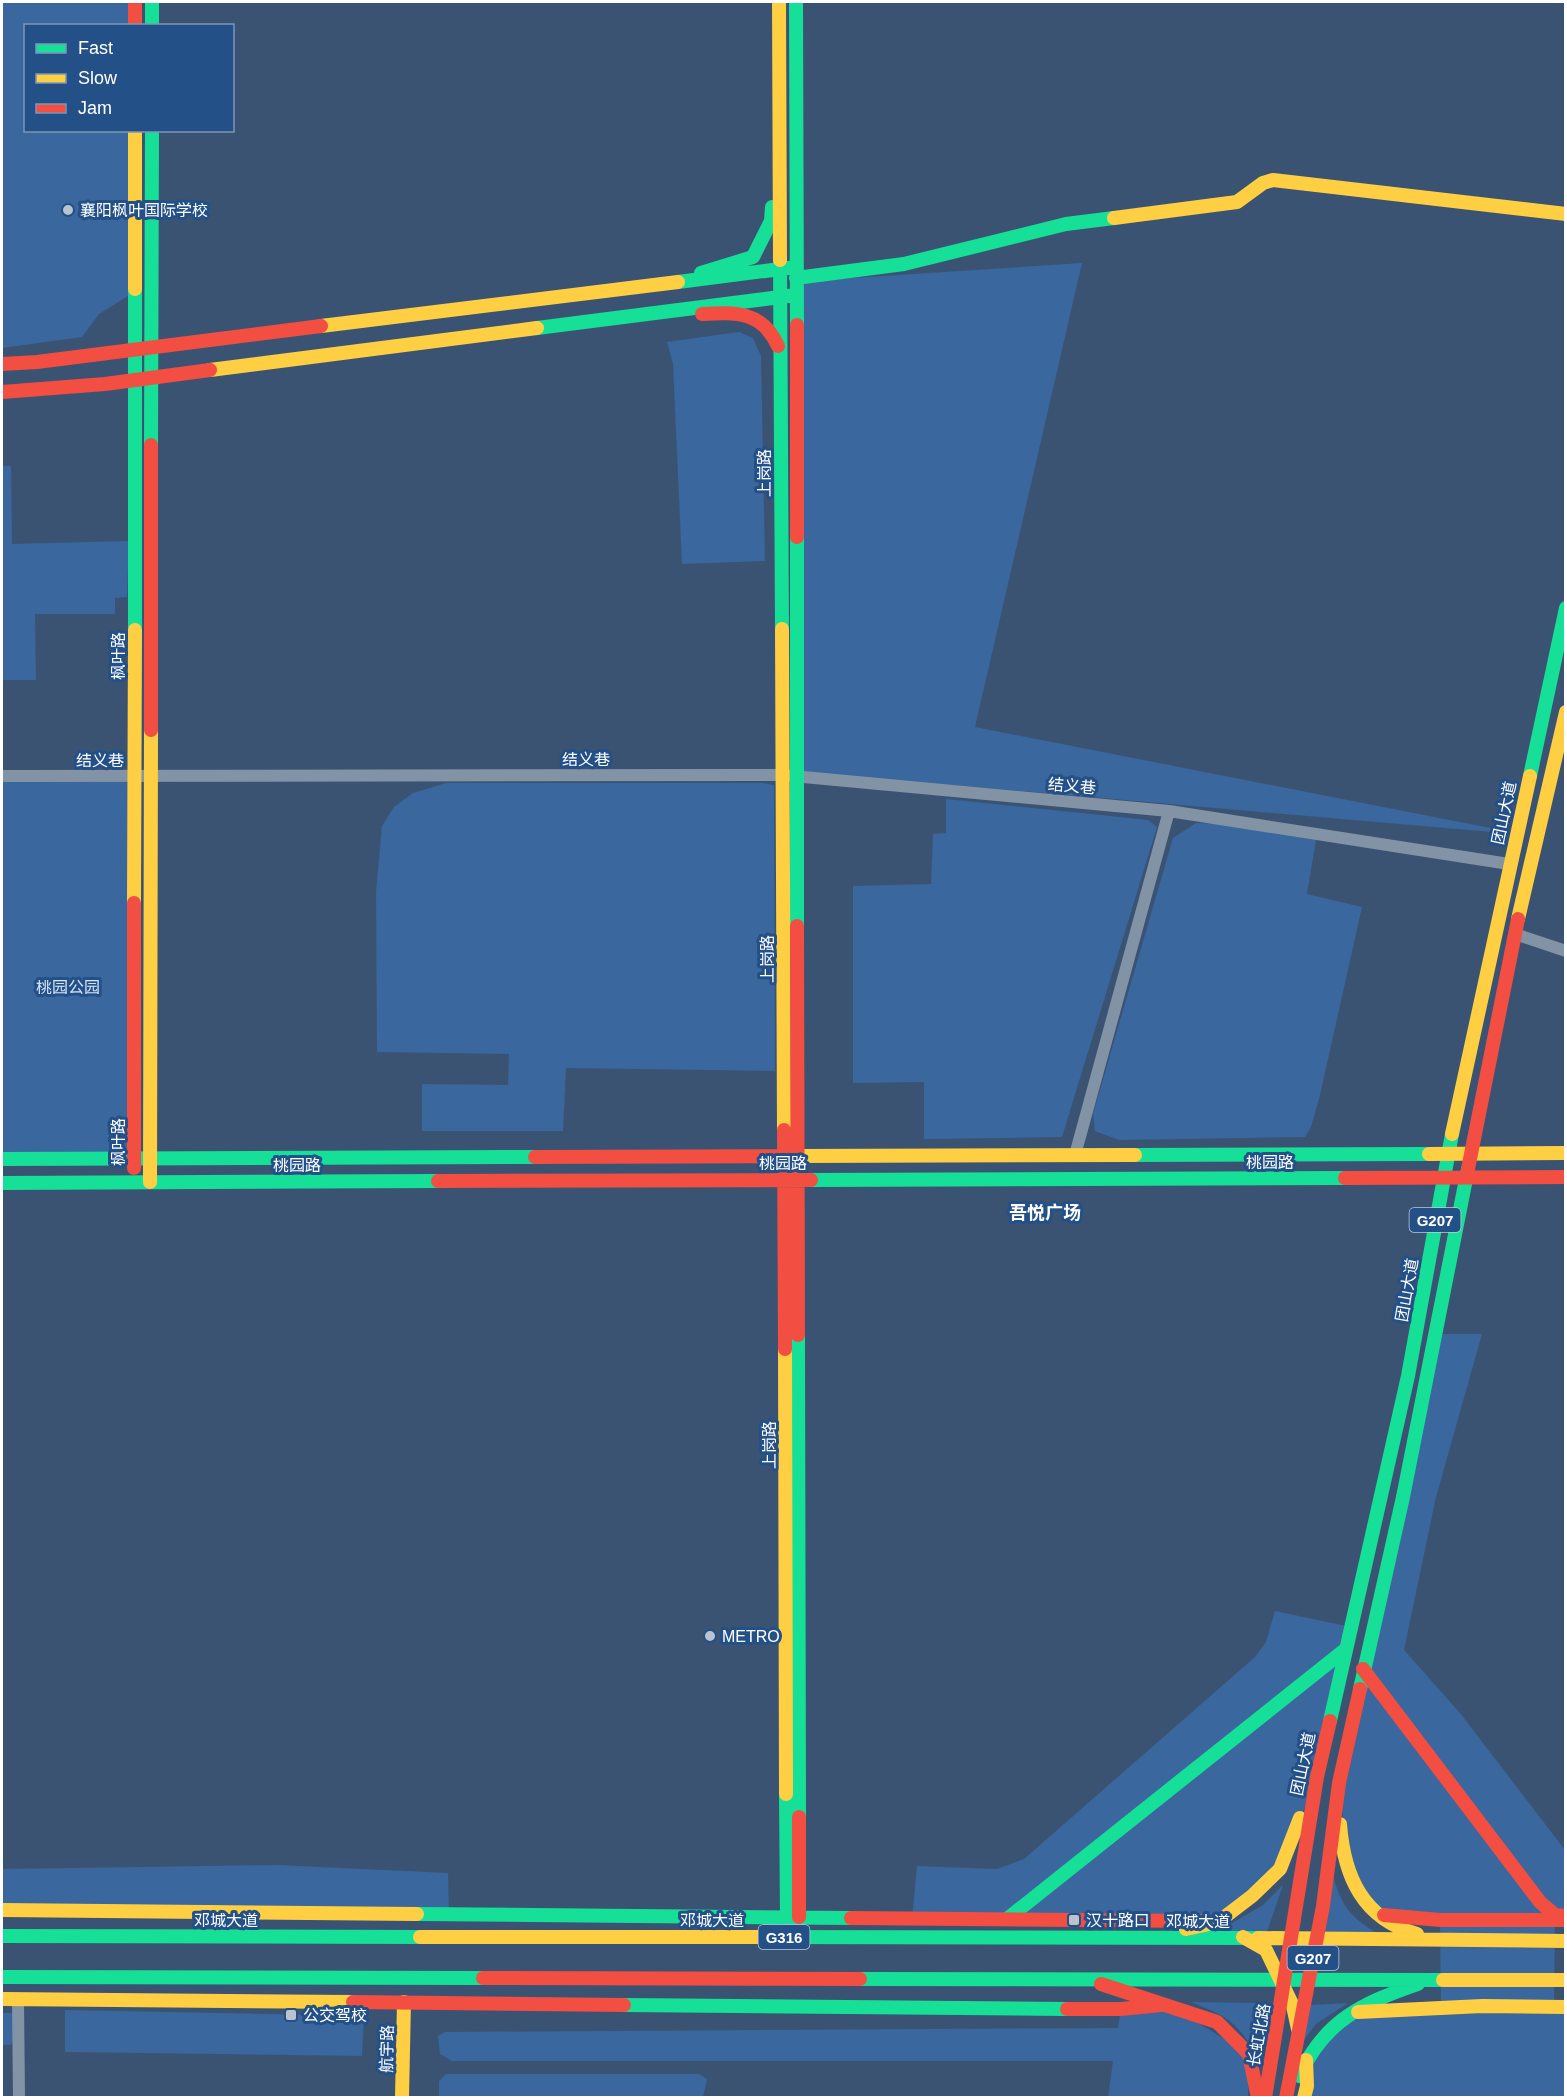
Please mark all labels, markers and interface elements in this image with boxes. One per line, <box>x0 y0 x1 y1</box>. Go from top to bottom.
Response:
legend <box>24 24 234 132</box>
text: Fast <box>78 38 113 58</box>
text: Slow <box>78 68 118 88</box>
text: Jam <box>78 98 112 118</box>
place label: 襄阳枫叶国际学校 <box>80 202 208 219</box>
marker: 襄阳枫叶国际学校 <box>61 203 75 217</box>
street label: 上岗路 <box>756 449 773 497</box>
street label: 枫叶路 <box>110 632 127 680</box>
street label: 结义巷 <box>562 751 610 768</box>
street label: 结义巷 <box>76 752 124 769</box>
street label: 结义巷 <box>1047 775 1097 797</box>
street label: 团山大道 <box>1489 780 1519 846</box>
street label: 上岗路 <box>759 935 776 983</box>
park label: 桃园公园 <box>36 979 100 996</box>
street label: 枫叶路 <box>110 1118 127 1166</box>
street label: 桃园路 <box>1246 1154 1294 1171</box>
street label: 桃园路 <box>759 1155 807 1172</box>
street label: 桃园路 <box>273 1157 321 1174</box>
district label: 吾悦广场 <box>1009 1203 1081 1223</box>
road number: G207 <box>1410 1208 1460 1232</box>
street label: 团山大道 <box>1393 1257 1421 1323</box>
street label: 上岗路 <box>761 1421 778 1469</box>
place label: METRO <box>722 1628 780 1645</box>
marker: METRO <box>703 1629 717 1643</box>
street label: 团山大道 <box>1288 1731 1318 1797</box>
street label: 邓城大道 <box>194 1912 258 1929</box>
street label: 邓城大道 <box>680 1912 744 1929</box>
place label: 汉十路口 <box>1086 1912 1150 1929</box>
marker: 汉十路口 <box>1067 1913 1081 1927</box>
street label: 邓城大道 <box>1166 1913 1230 1930</box>
road number: G316 <box>758 1925 810 1949</box>
road number: G207 <box>1288 1946 1338 1970</box>
street label: 长虹北路 <box>1245 2002 1273 2068</box>
place label: 公交驾校 <box>303 2007 367 2024</box>
marker: 公交驾校 <box>284 2008 298 2022</box>
street label: 航宇路 <box>378 2025 396 2073</box>

